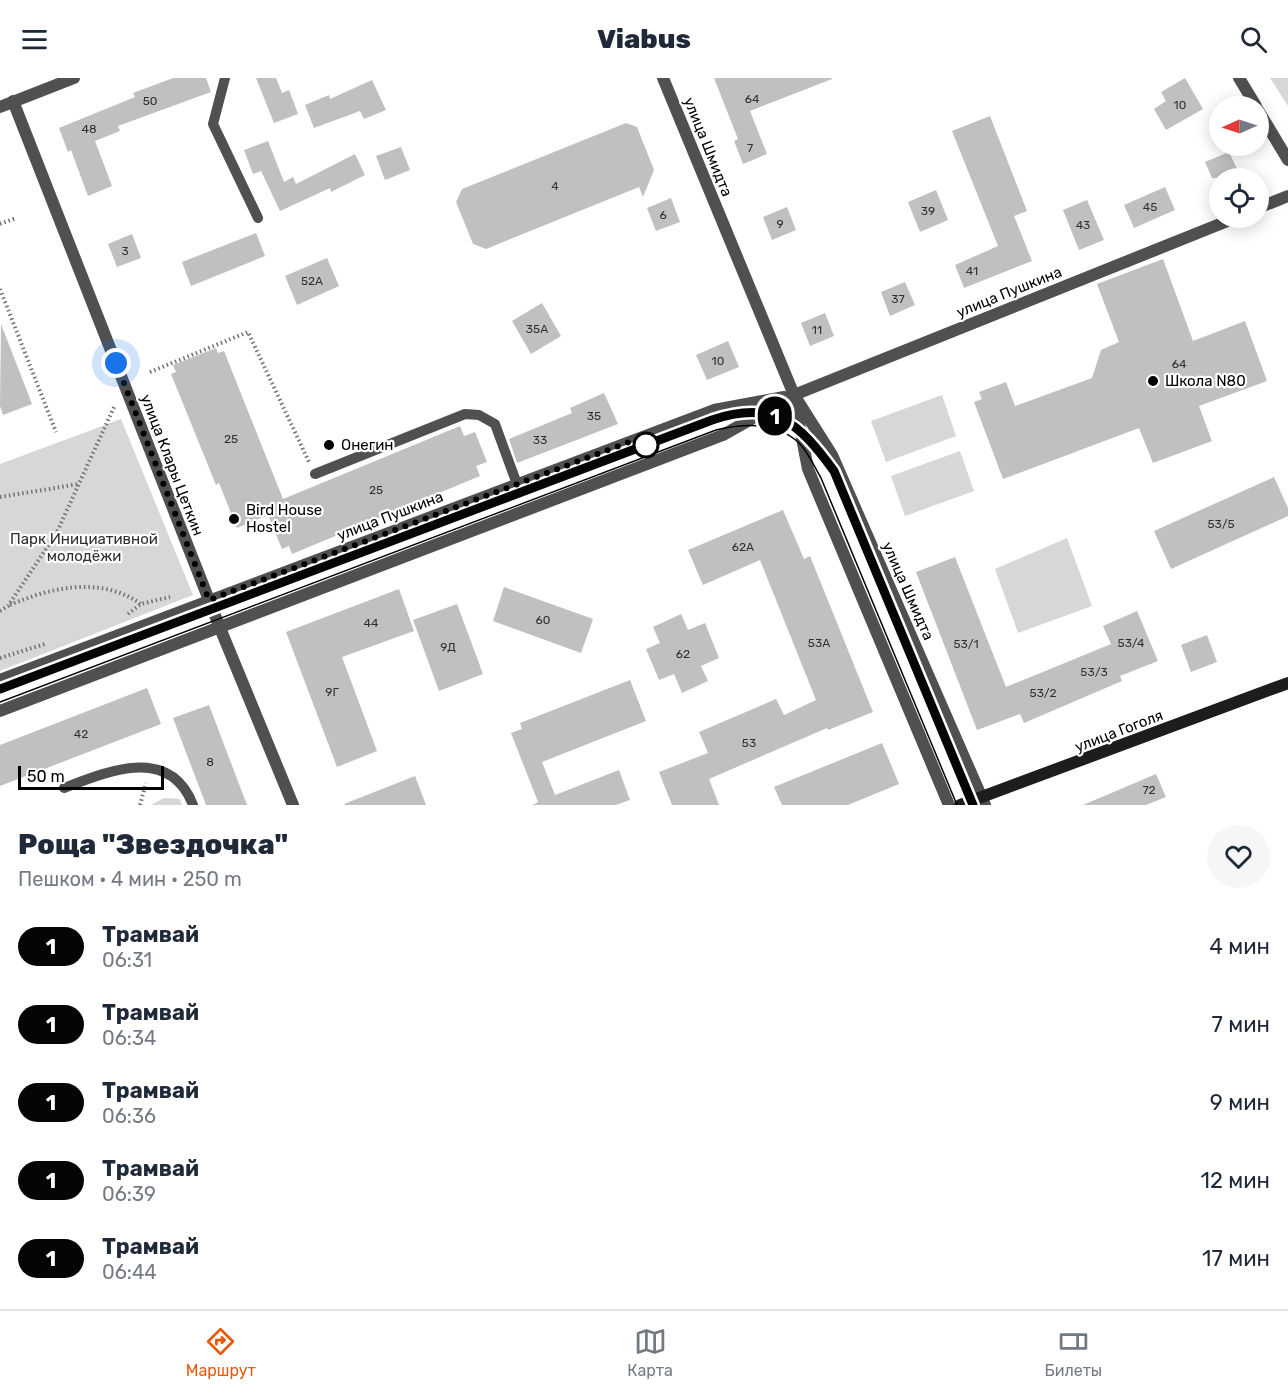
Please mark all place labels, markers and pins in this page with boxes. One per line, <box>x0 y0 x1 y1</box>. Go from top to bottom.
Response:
place label: Школа N80 <box>1165 372 1246 390</box>
marker: Школа N80 <box>1146 374 1160 388</box>
unlabelled marker <box>633 432 659 458</box>
place label: Онегин <box>341 436 393 454</box>
marker: Онегин <box>322 438 336 452</box>
place label: Bird House Hostel <box>246 501 322 536</box>
marker: Bird House Hostel <box>227 512 241 526</box>

